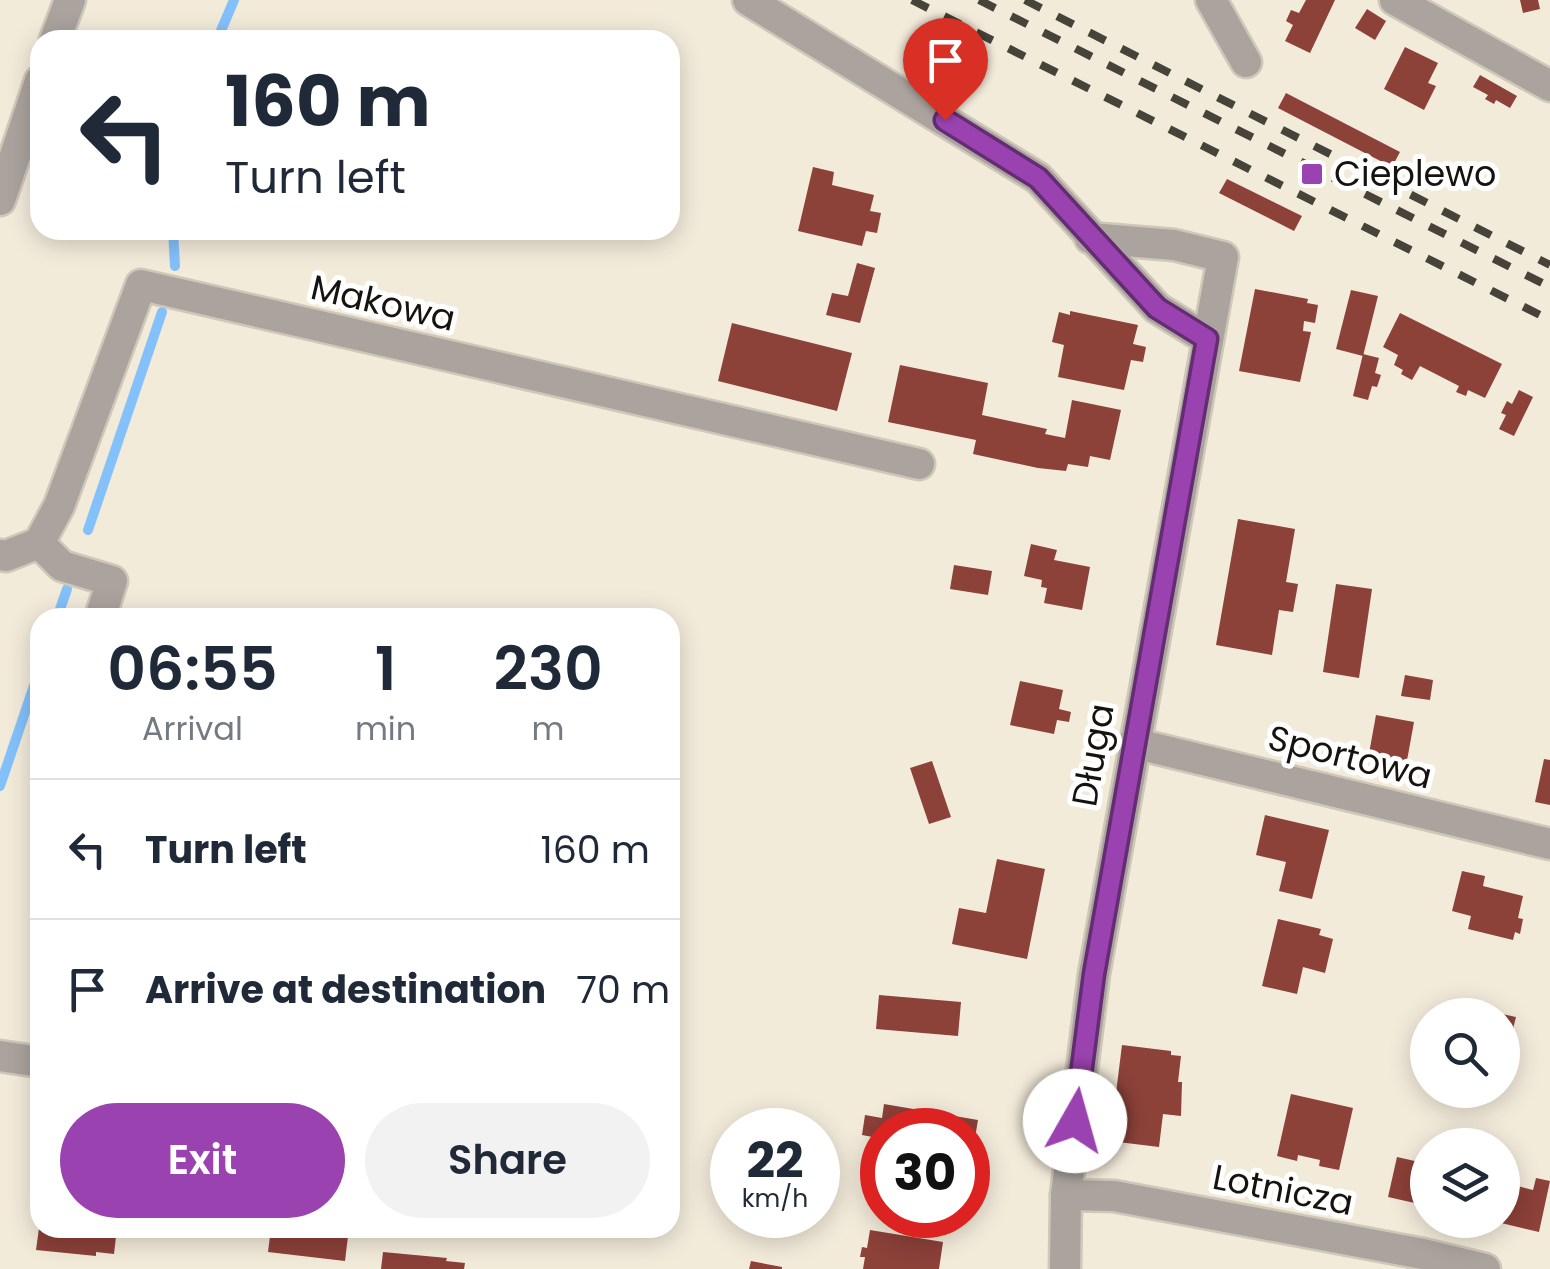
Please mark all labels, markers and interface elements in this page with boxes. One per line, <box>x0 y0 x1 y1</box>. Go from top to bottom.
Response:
pin <box>903 18 988 121</box>
icon: arrive <box>918 33 973 88</box>
text: 160 m <box>225 52 431 151</box>
icon: left <box>60 70 190 200</box>
text: Turn left <box>225 146 406 209</box>
place label: Cieplewo <box>1334 149 1496 198</box>
marker: Cieplewo <box>1299 161 1325 187</box>
street label: Makowa <box>306 262 460 343</box>
text: 06:55 <box>107 627 278 711</box>
text: 1 <box>375 627 396 711</box>
text: 230 <box>494 627 603 711</box>
street label: Długa <box>1059 700 1126 810</box>
text: Arrival <box>142 706 243 751</box>
text: min <box>355 706 416 751</box>
text: m <box>532 706 565 751</box>
street label: Sportowa <box>1263 713 1437 801</box>
icon: left <box>60 822 115 877</box>
text: Turn left <box>145 823 307 876</box>
text: 160 m <box>541 823 650 876</box>
icon: arrive <box>60 962 115 1017</box>
text: Arrive at destination <box>145 963 546 1016</box>
text: 70 m <box>576 963 670 1016</box>
map controls <box>1410 998 1520 1238</box>
button: search <box>1410 998 1520 1108</box>
position arrow <box>1023 1069 1127 1173</box>
button: Exit <box>60 1103 345 1218</box>
button: Share <box>365 1103 650 1218</box>
speed limit sign: 30 <box>860 1108 990 1238</box>
text: 22 <box>746 1125 804 1196</box>
button: layers <box>1410 1128 1520 1238</box>
street label: Lotnicza <box>1209 1152 1358 1227</box>
text: km/h <box>742 1181 808 1216</box>

